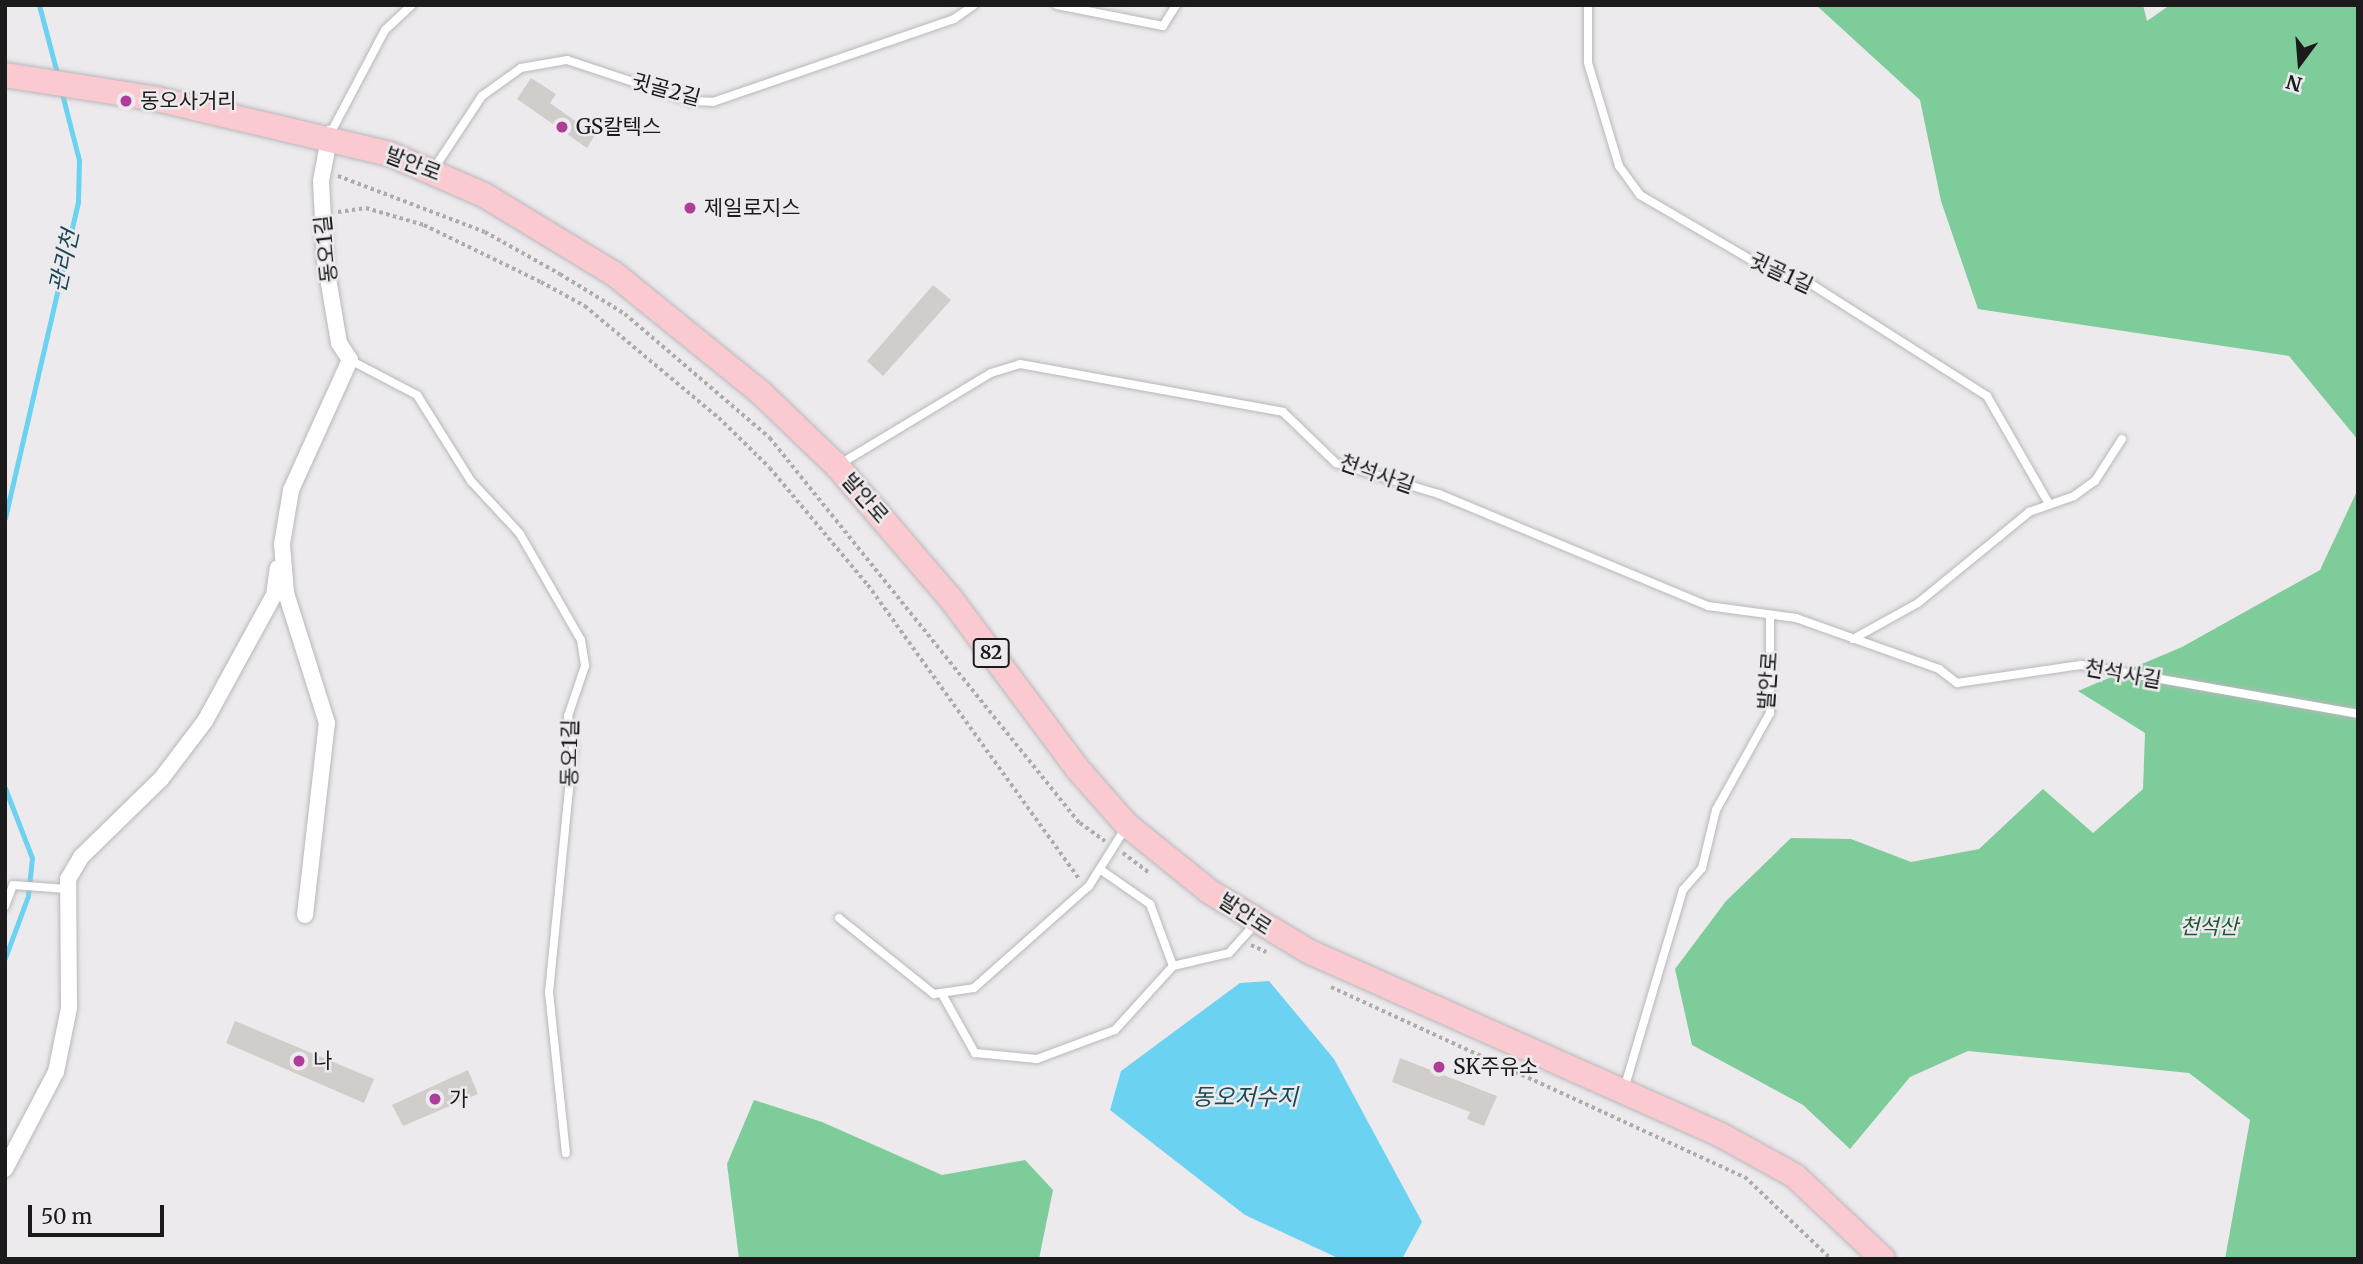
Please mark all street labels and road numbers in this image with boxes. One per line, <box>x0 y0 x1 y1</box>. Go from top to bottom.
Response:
street label: 귓골2길 <box>629 69 703 111</box>
street label: 발안로 <box>381 142 445 186</box>
street label: 동오1길 <box>310 214 342 284</box>
street label: 귓골1길 <box>1745 247 1817 299</box>
street label: 천석사길 <box>1336 450 1418 498</box>
street label: 발안로 <box>836 468 894 528</box>
road number: 82 <box>972 638 1010 668</box>
street label: 발안로 <box>1753 651 1783 711</box>
street label: 천석사길 <box>2083 655 2163 693</box>
street label: 동오1길 <box>557 719 583 787</box>
street label: 발안로 <box>1214 888 1276 940</box>

